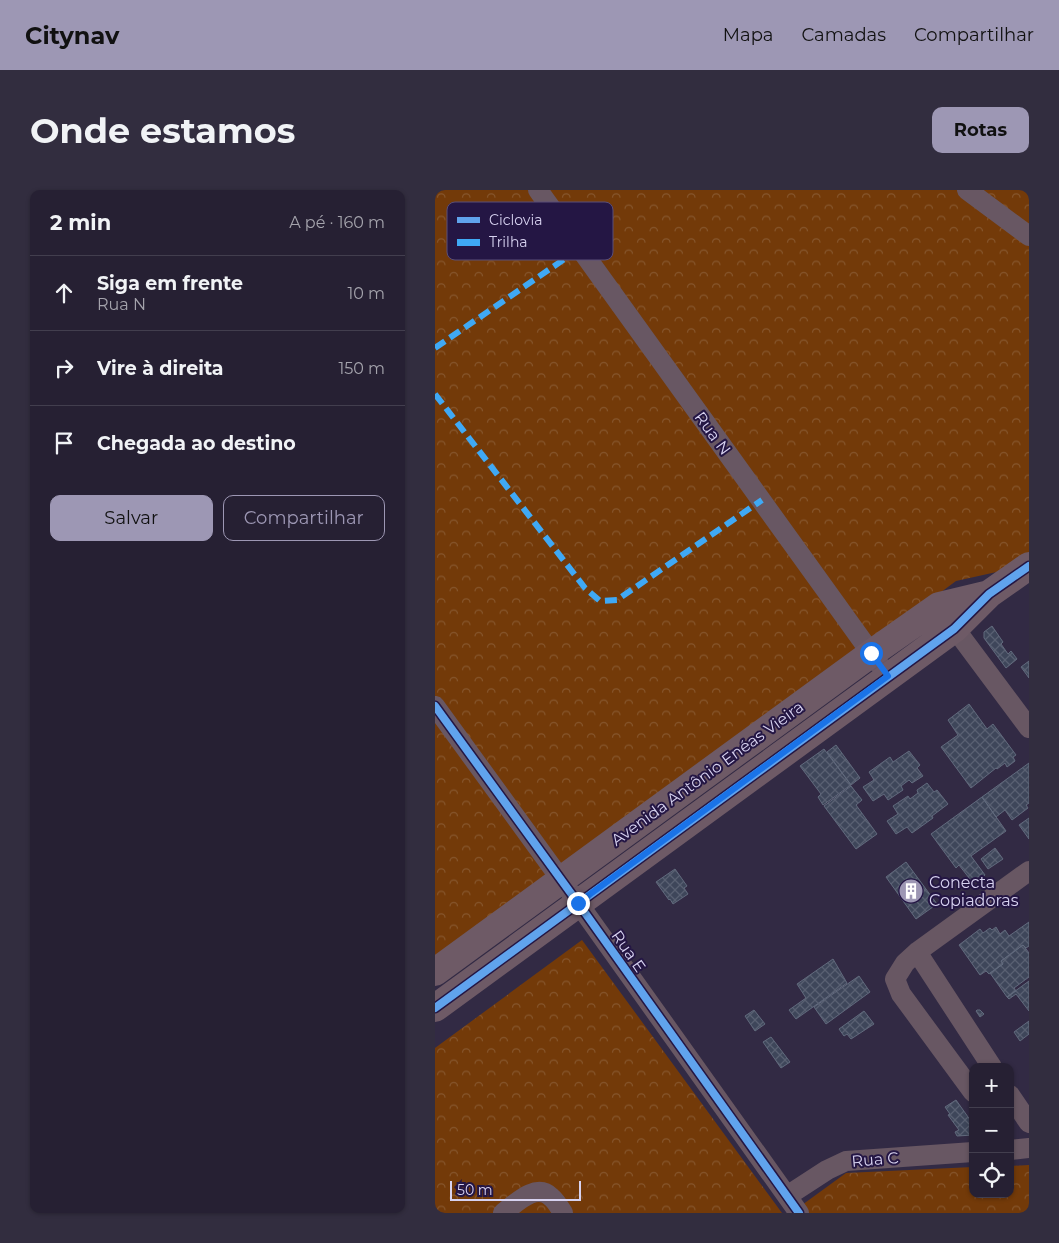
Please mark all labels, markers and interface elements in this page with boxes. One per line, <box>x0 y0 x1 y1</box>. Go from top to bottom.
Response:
text: Citynav <box>25 21 119 50</box>
text: Mapa <box>723 24 773 46</box>
text: Camadas <box>801 24 886 46</box>
text: Compartilhar <box>914 24 1034 46</box>
button: Rotas <box>932 107 1029 153</box>
text: Onde estamos <box>30 109 295 152</box>
legend <box>447 202 613 260</box>
text: 2 min <box>50 210 111 235</box>
text: Ciclovia <box>489 211 542 229</box>
text: A pé · 160 m <box>289 213 385 232</box>
text: Trilha <box>489 233 528 251</box>
text: Siga em frente <box>97 272 243 295</box>
icon: ahead <box>50 279 78 307</box>
text: 10 m <box>347 284 385 303</box>
text: Rua N <box>97 295 146 314</box>
icon: right <box>50 354 78 382</box>
text: Vire à direita <box>97 357 224 380</box>
text: 150 m <box>338 359 385 378</box>
street label: Rua N <box>691 408 735 459</box>
icon: arrive <box>50 429 78 457</box>
text: Chegada ao destino <box>97 432 296 455</box>
button: Salvar <box>50 495 213 541</box>
button: Compartilhar <box>223 495 385 541</box>
route start <box>860 642 883 665</box>
street label: Avenida Antônio Enéas Vieira <box>607 697 807 850</box>
place label: Conecta Copiadoras <box>929 873 1019 910</box>
building icon: Conecta Copiadoras <box>898 878 924 904</box>
route end <box>567 892 590 915</box>
street label: Rua E <box>607 927 650 976</box>
map controls <box>969 1063 1014 1198</box>
button: + <box>969 1063 1014 1108</box>
button: − <box>969 1108 1014 1153</box>
street label: Rua C <box>851 1148 899 1171</box>
button: locate <box>969 1153 1014 1198</box>
scale bar <box>450 1178 581 1201</box>
text: 50 m <box>457 1181 493 1199</box>

